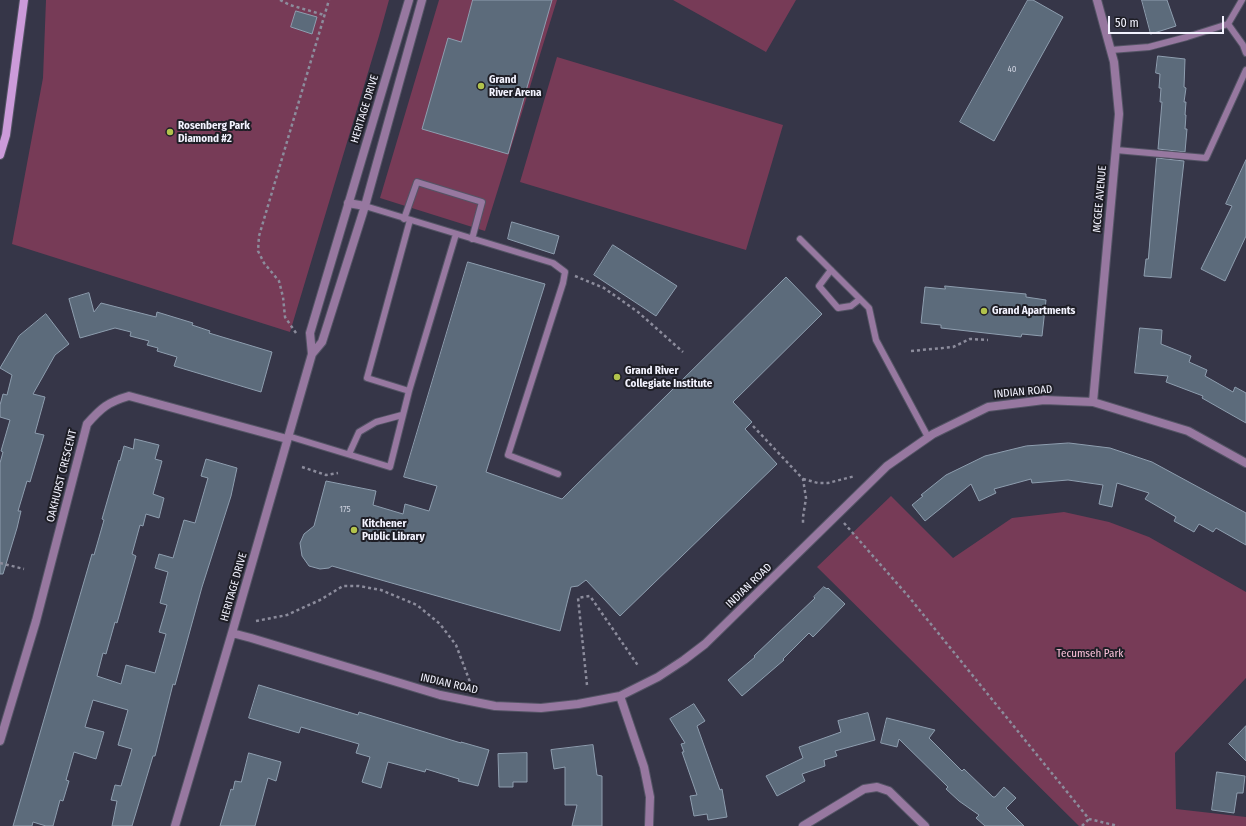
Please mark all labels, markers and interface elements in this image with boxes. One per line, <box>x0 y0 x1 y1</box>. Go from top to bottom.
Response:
scale bar <box>1110 8 1226 34</box>
text: 50 m <box>1115 16 1139 30</box>
house number: 40 <box>1007 64 1017 74</box>
street label: HERITAGE DRIVE <box>348 73 382 145</box>
place label: Grand River Arena <box>489 73 542 99</box>
marker: Grand River Arena <box>476 81 486 91</box>
place label: Rosenberg Park Diamond #2 <box>178 119 250 145</box>
marker: Rosenberg Park Diamond #2 <box>165 127 175 137</box>
street label: MCGEE AVENUE <box>1091 165 1109 233</box>
place label: Grand Apartments <box>992 304 1075 318</box>
marker: Grand Apartments <box>979 306 989 316</box>
place label: Grand River Collegiate Institute <box>625 364 712 390</box>
marker: Grand River Collegiate Institute <box>612 372 622 382</box>
street label: INDIAN ROAD <box>993 383 1053 401</box>
street label: OAKHURST CRESCENT <box>44 428 80 524</box>
house number: 175 <box>339 504 351 514</box>
place label: Kitchener Public Library <box>362 517 425 543</box>
marker: Kitchener Public Library <box>349 525 359 535</box>
street label: HERITAGE DRIVE <box>218 551 250 623</box>
street label: INDIAN ROAD <box>723 561 775 611</box>
park label: Tecumseh Park <box>1057 647 1123 661</box>
street label: INDIAN ROAD <box>419 671 479 697</box>

